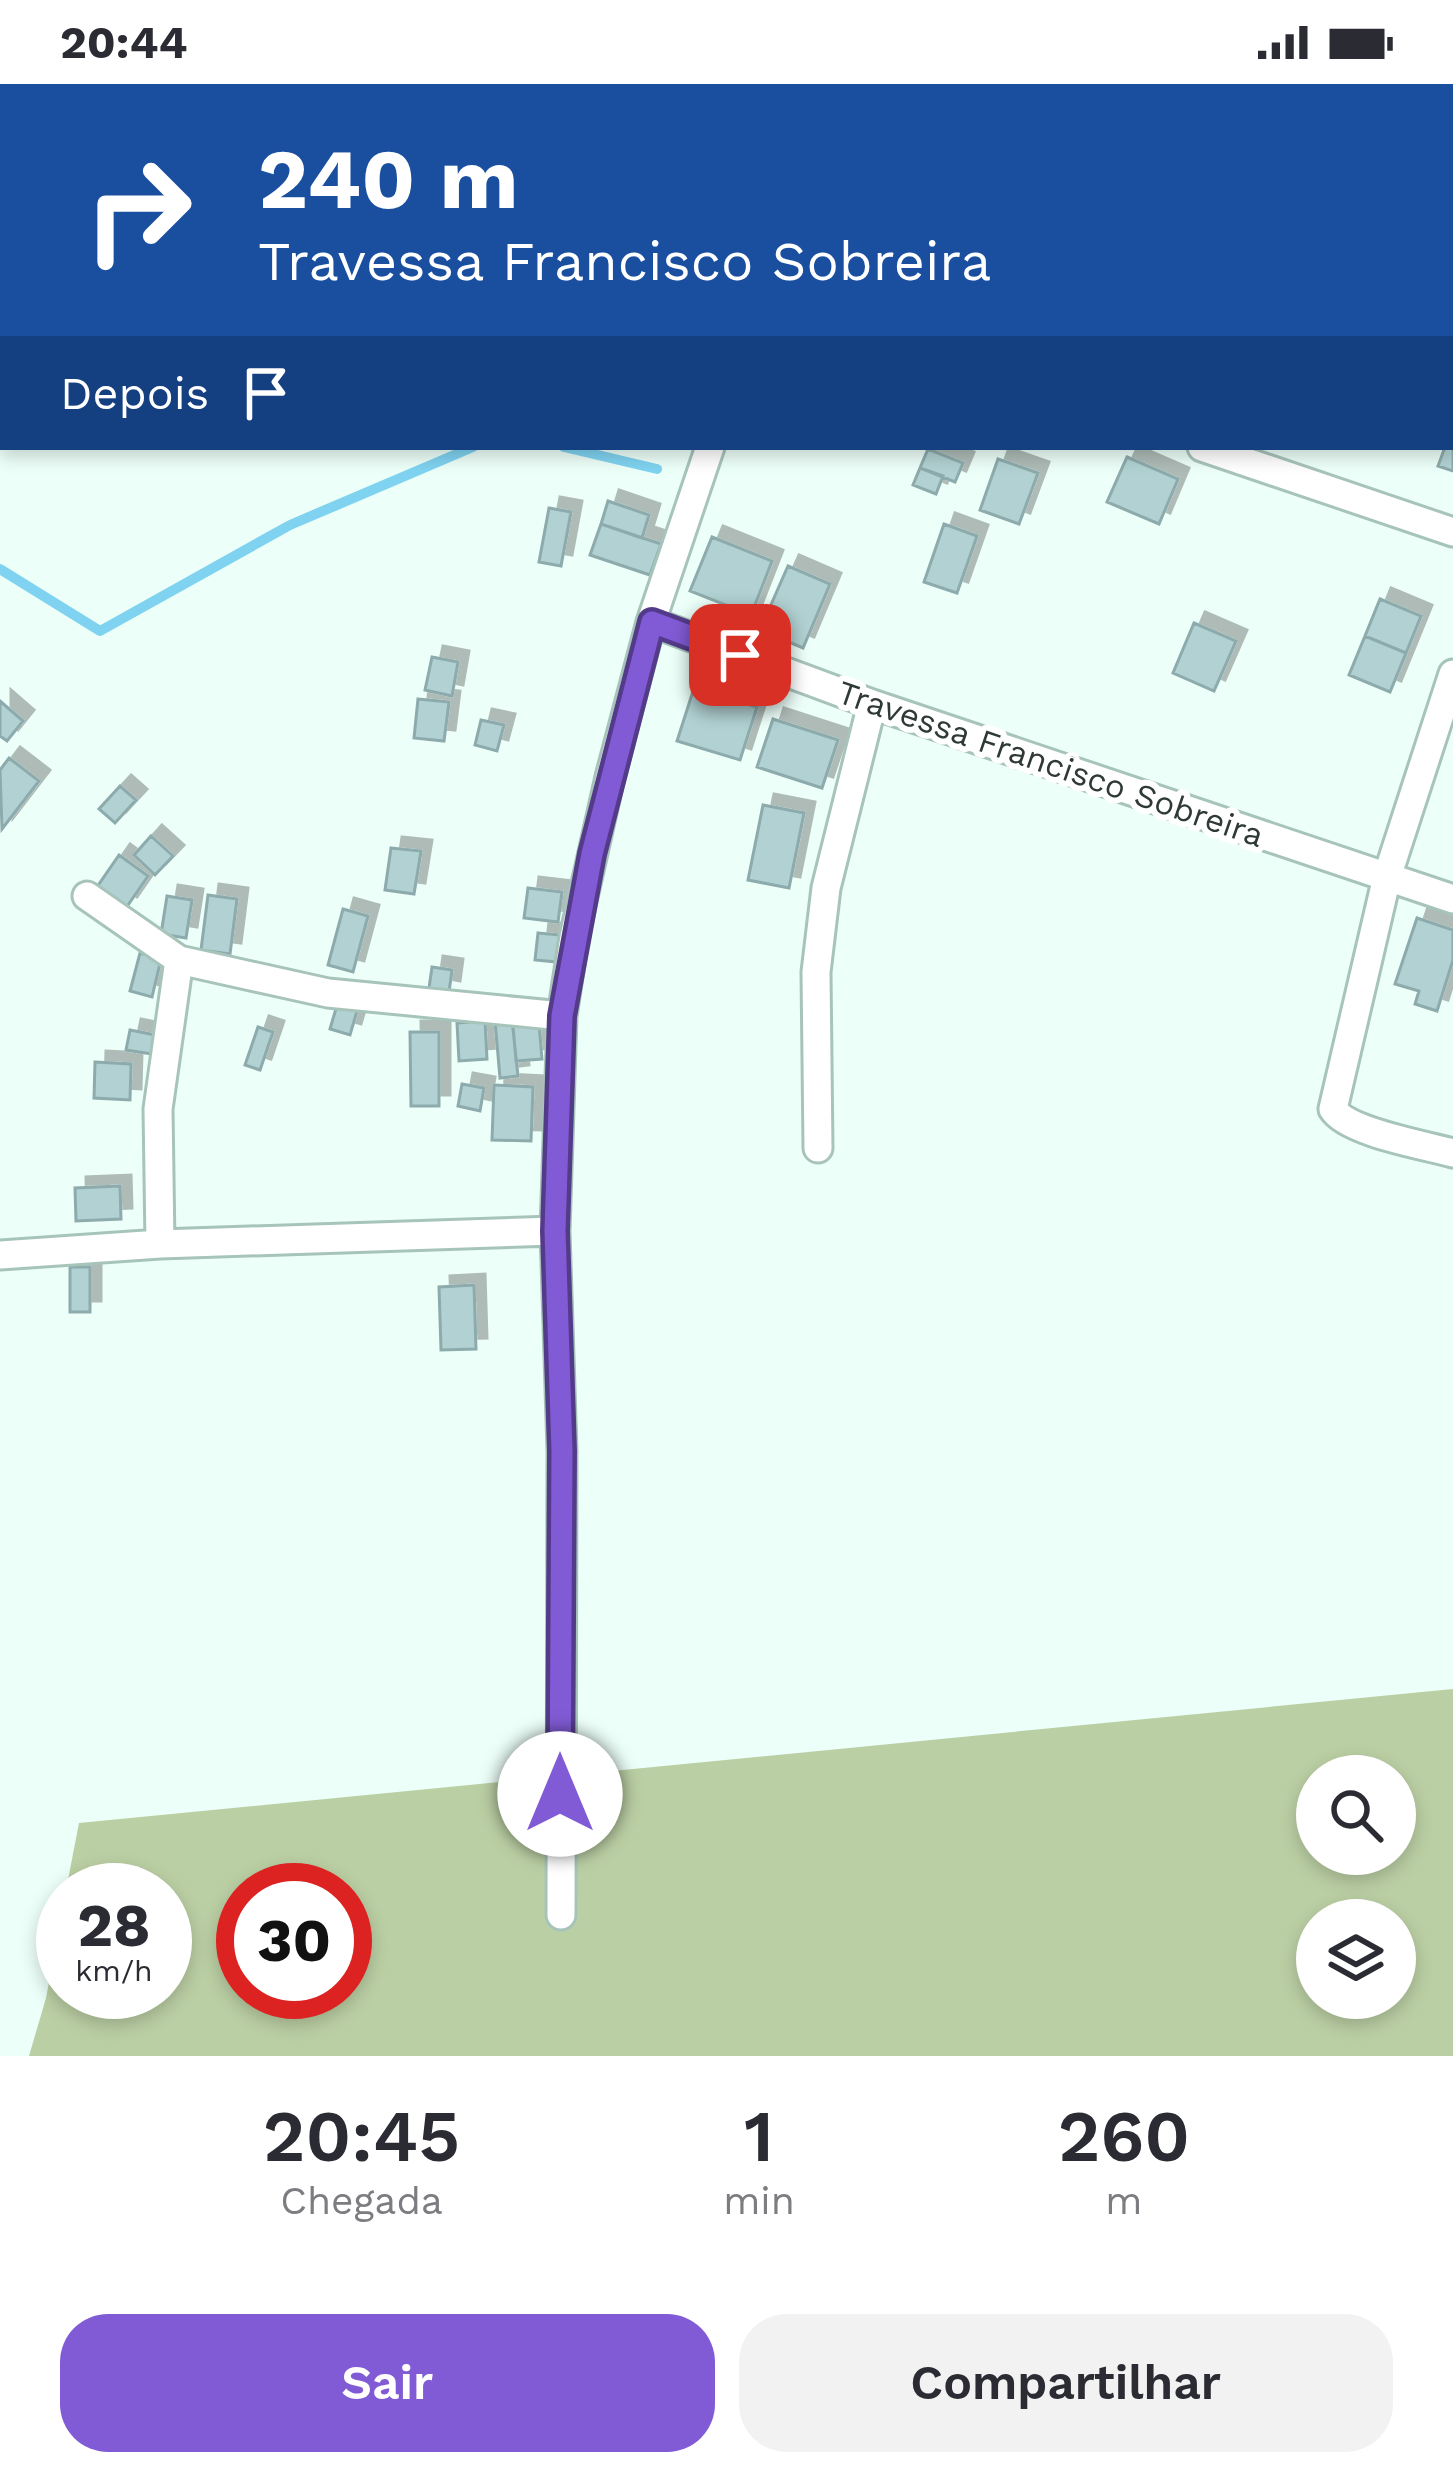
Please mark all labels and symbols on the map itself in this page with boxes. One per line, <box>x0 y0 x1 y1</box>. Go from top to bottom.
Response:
pin <box>689 604 791 706</box>
street label: Travessa Francisco Sobreira <box>833 672 1269 855</box>
position arrow <box>497 1731 623 1857</box>
speed limit sign: 30 <box>216 1863 372 2019</box>

